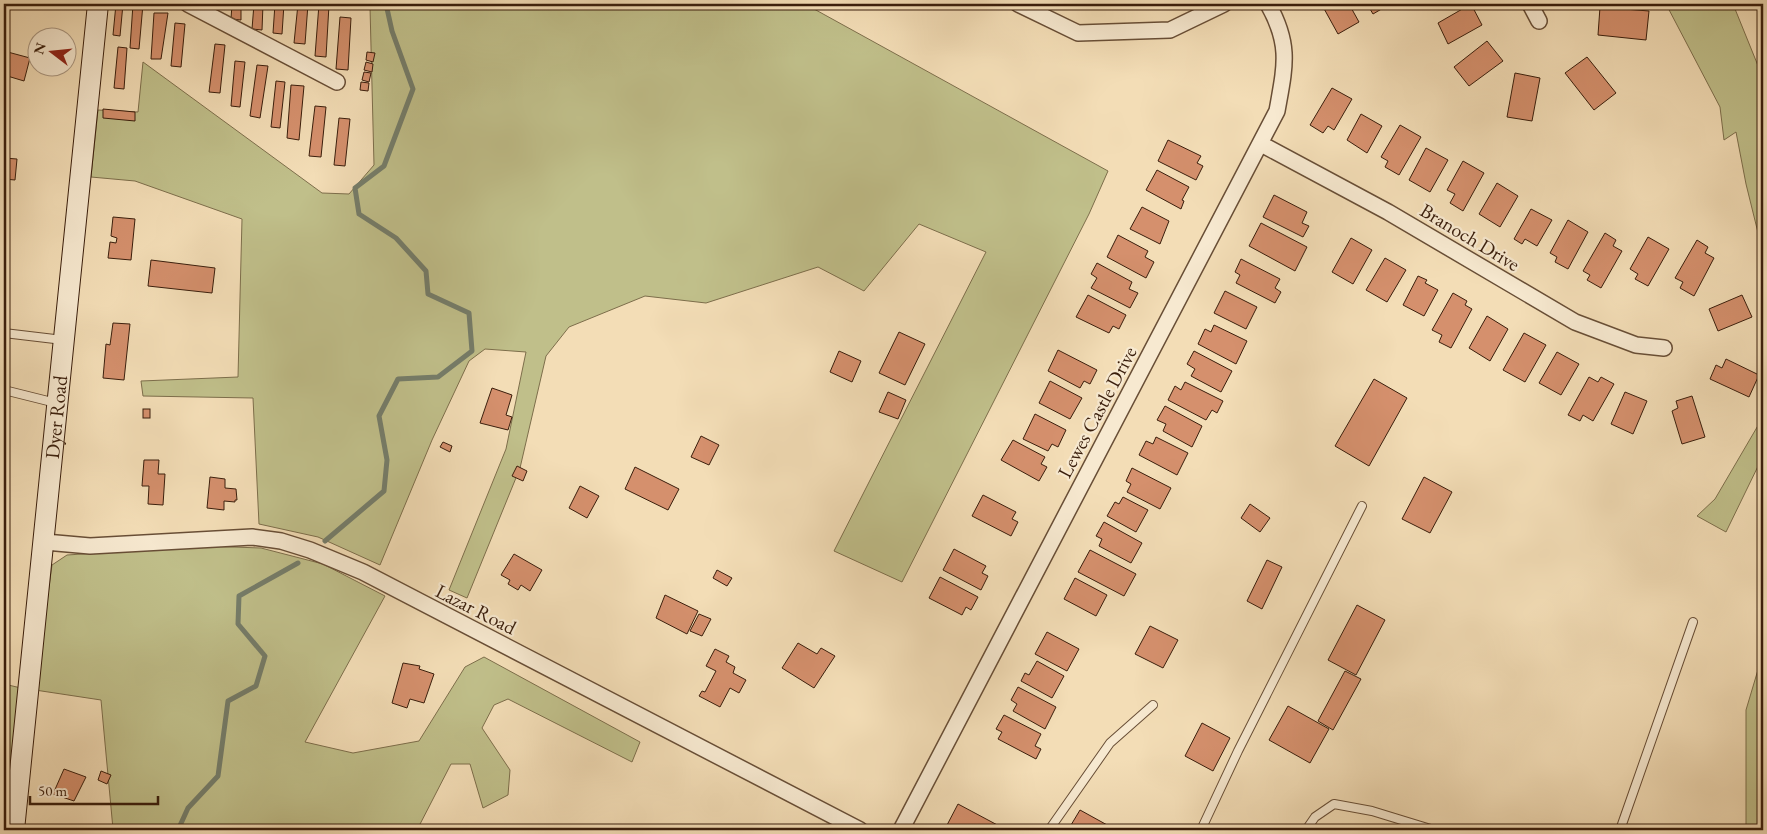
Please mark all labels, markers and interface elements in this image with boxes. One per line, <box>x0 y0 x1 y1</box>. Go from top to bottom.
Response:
north arrow <box>28 28 78 78</box>
text: N <box>29 40 50 56</box>
street label: Branoch Drive <box>1415 197 1525 277</box>
street label: Lewes Castle Drive <box>1051 342 1143 482</box>
street label: Dyer Road <box>39 373 73 460</box>
street label: Lazar Road <box>431 578 522 641</box>
scale bar <box>30 774 158 806</box>
text: 50 m <box>38 781 67 800</box>

